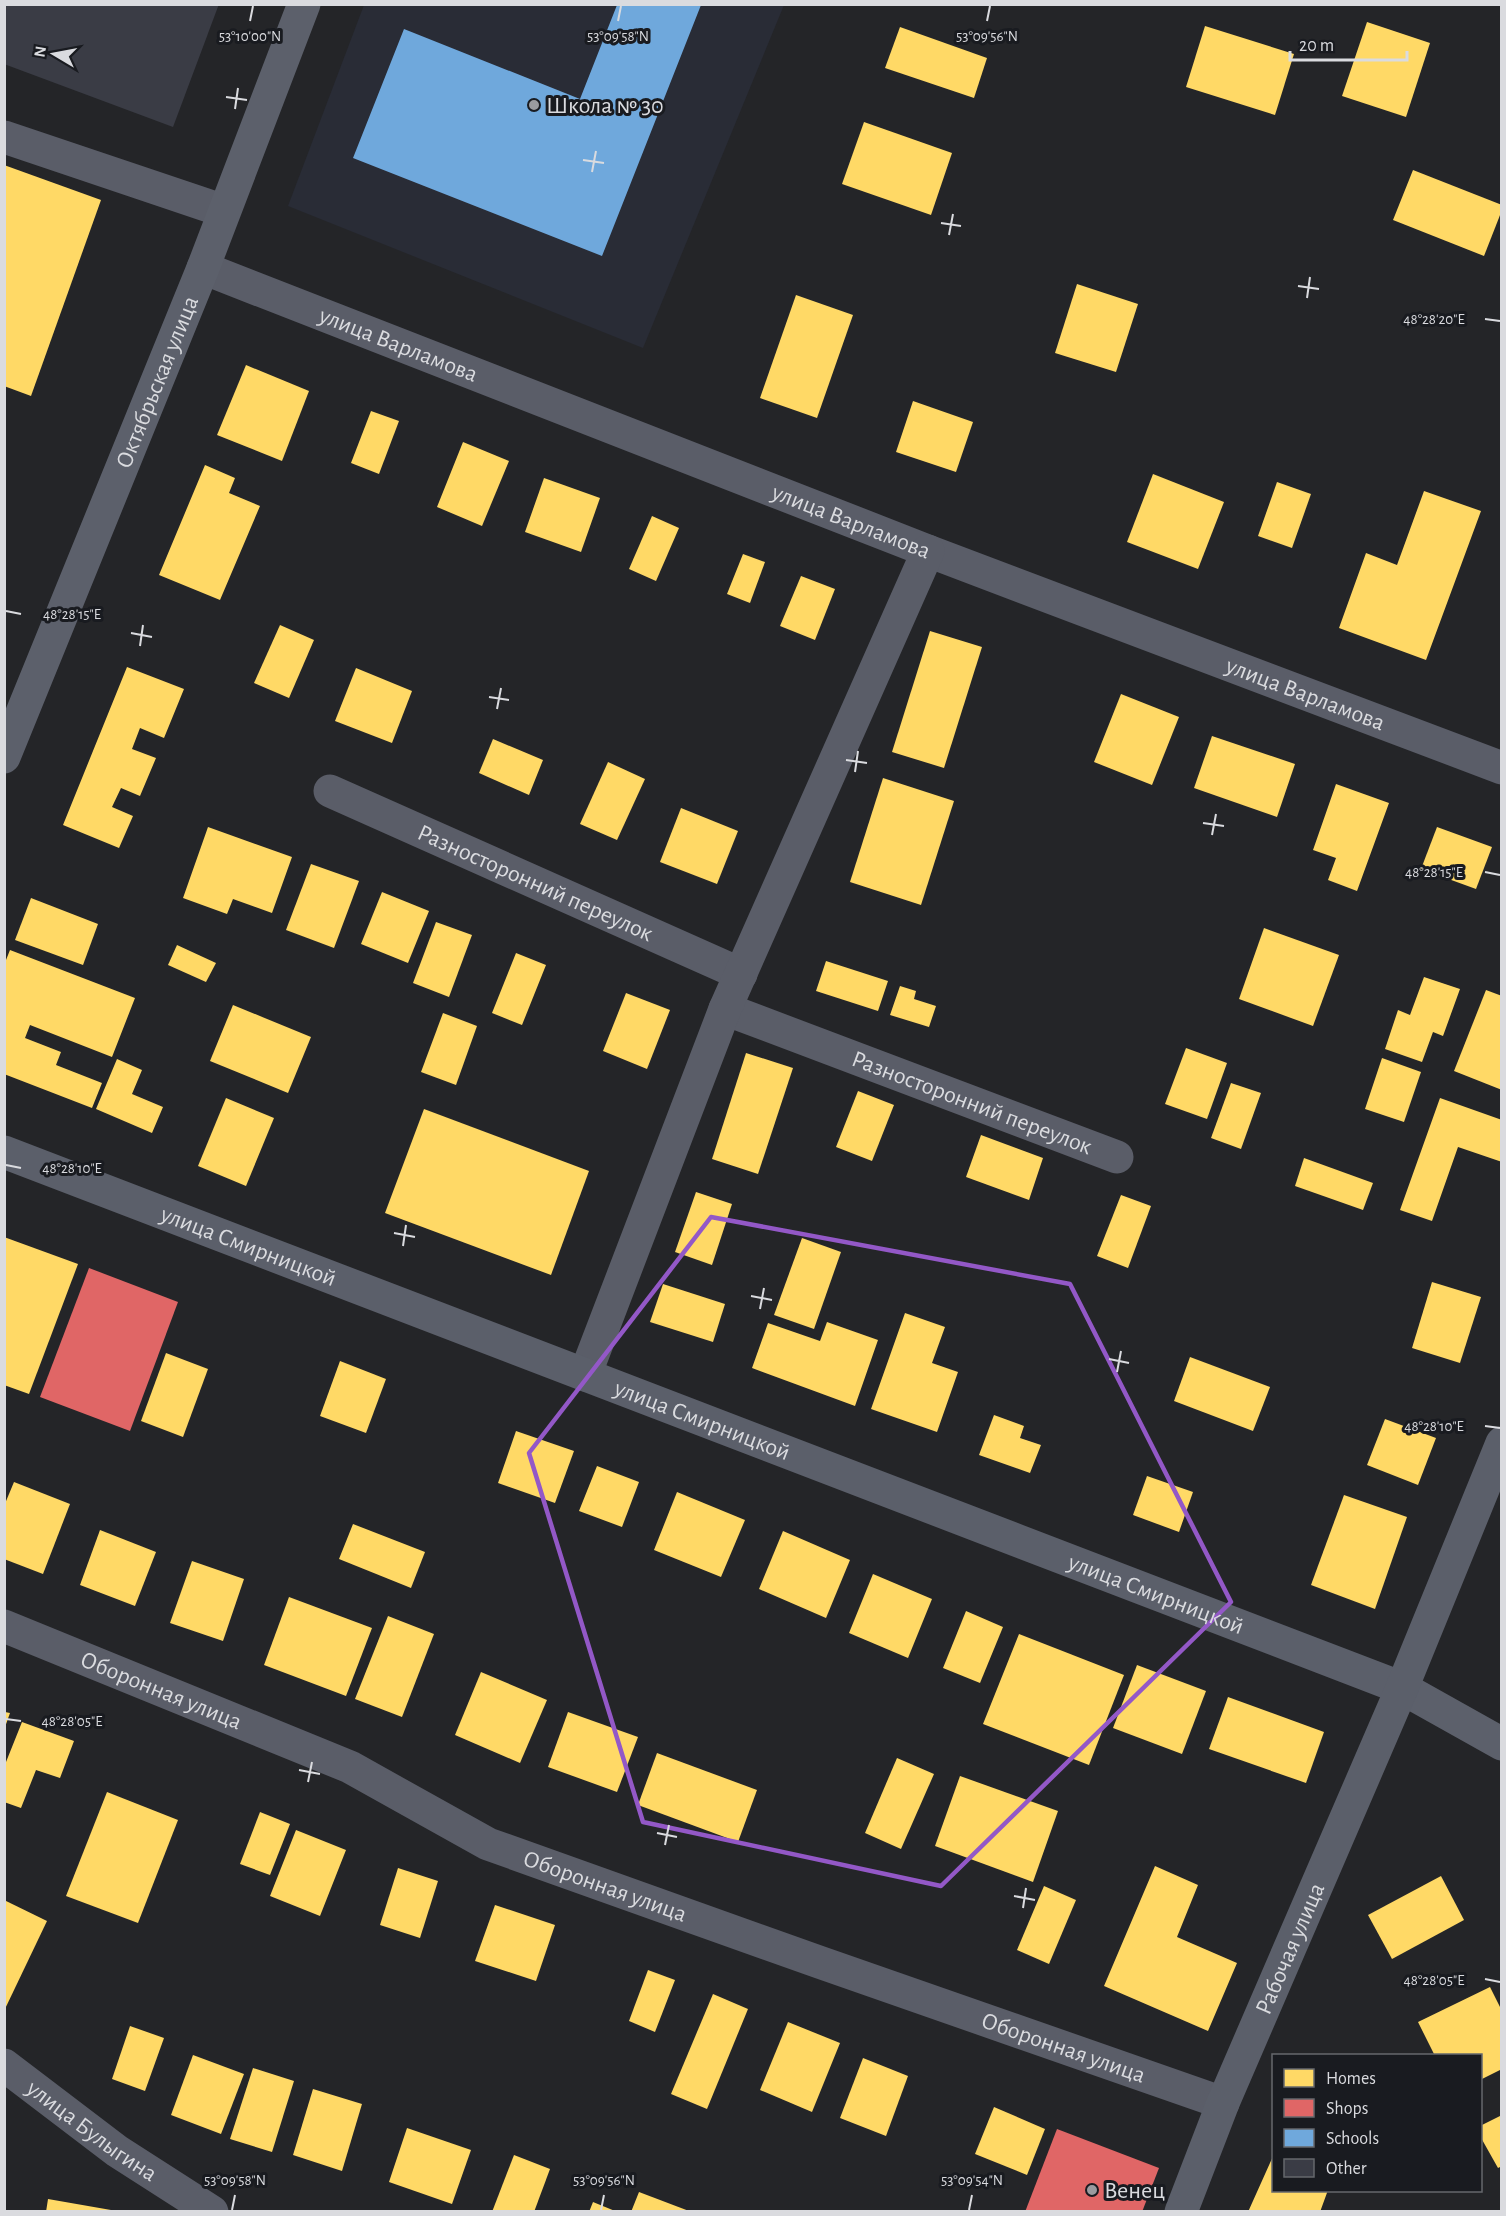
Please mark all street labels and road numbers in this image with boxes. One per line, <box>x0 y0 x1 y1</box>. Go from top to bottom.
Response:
street label: Октябрьская улица <box>112 293 203 472</box>
street label: улица Варламова <box>315 303 481 387</box>
street label: улица Варламова <box>768 480 934 564</box>
street label: улица Варламова <box>1222 653 1388 736</box>
street label: Разносторонний переулок <box>414 821 656 946</box>
street label: Разносторонний переулок <box>848 1047 1095 1159</box>
street label: улица Смирницкой <box>156 1202 339 1291</box>
street label: улица Смирницкой <box>610 1376 793 1465</box>
street label: улица Смирницкой <box>1064 1550 1247 1639</box>
street label: Оборонная улица <box>77 1648 245 1735</box>
street label: Оборонная улица <box>520 1847 690 1927</box>
street label: Рабочая улица <box>1252 1880 1329 2018</box>
street label: Оборонная улица <box>978 2009 1148 2088</box>
street label: улица Булыгина <box>21 2075 161 2186</box>

